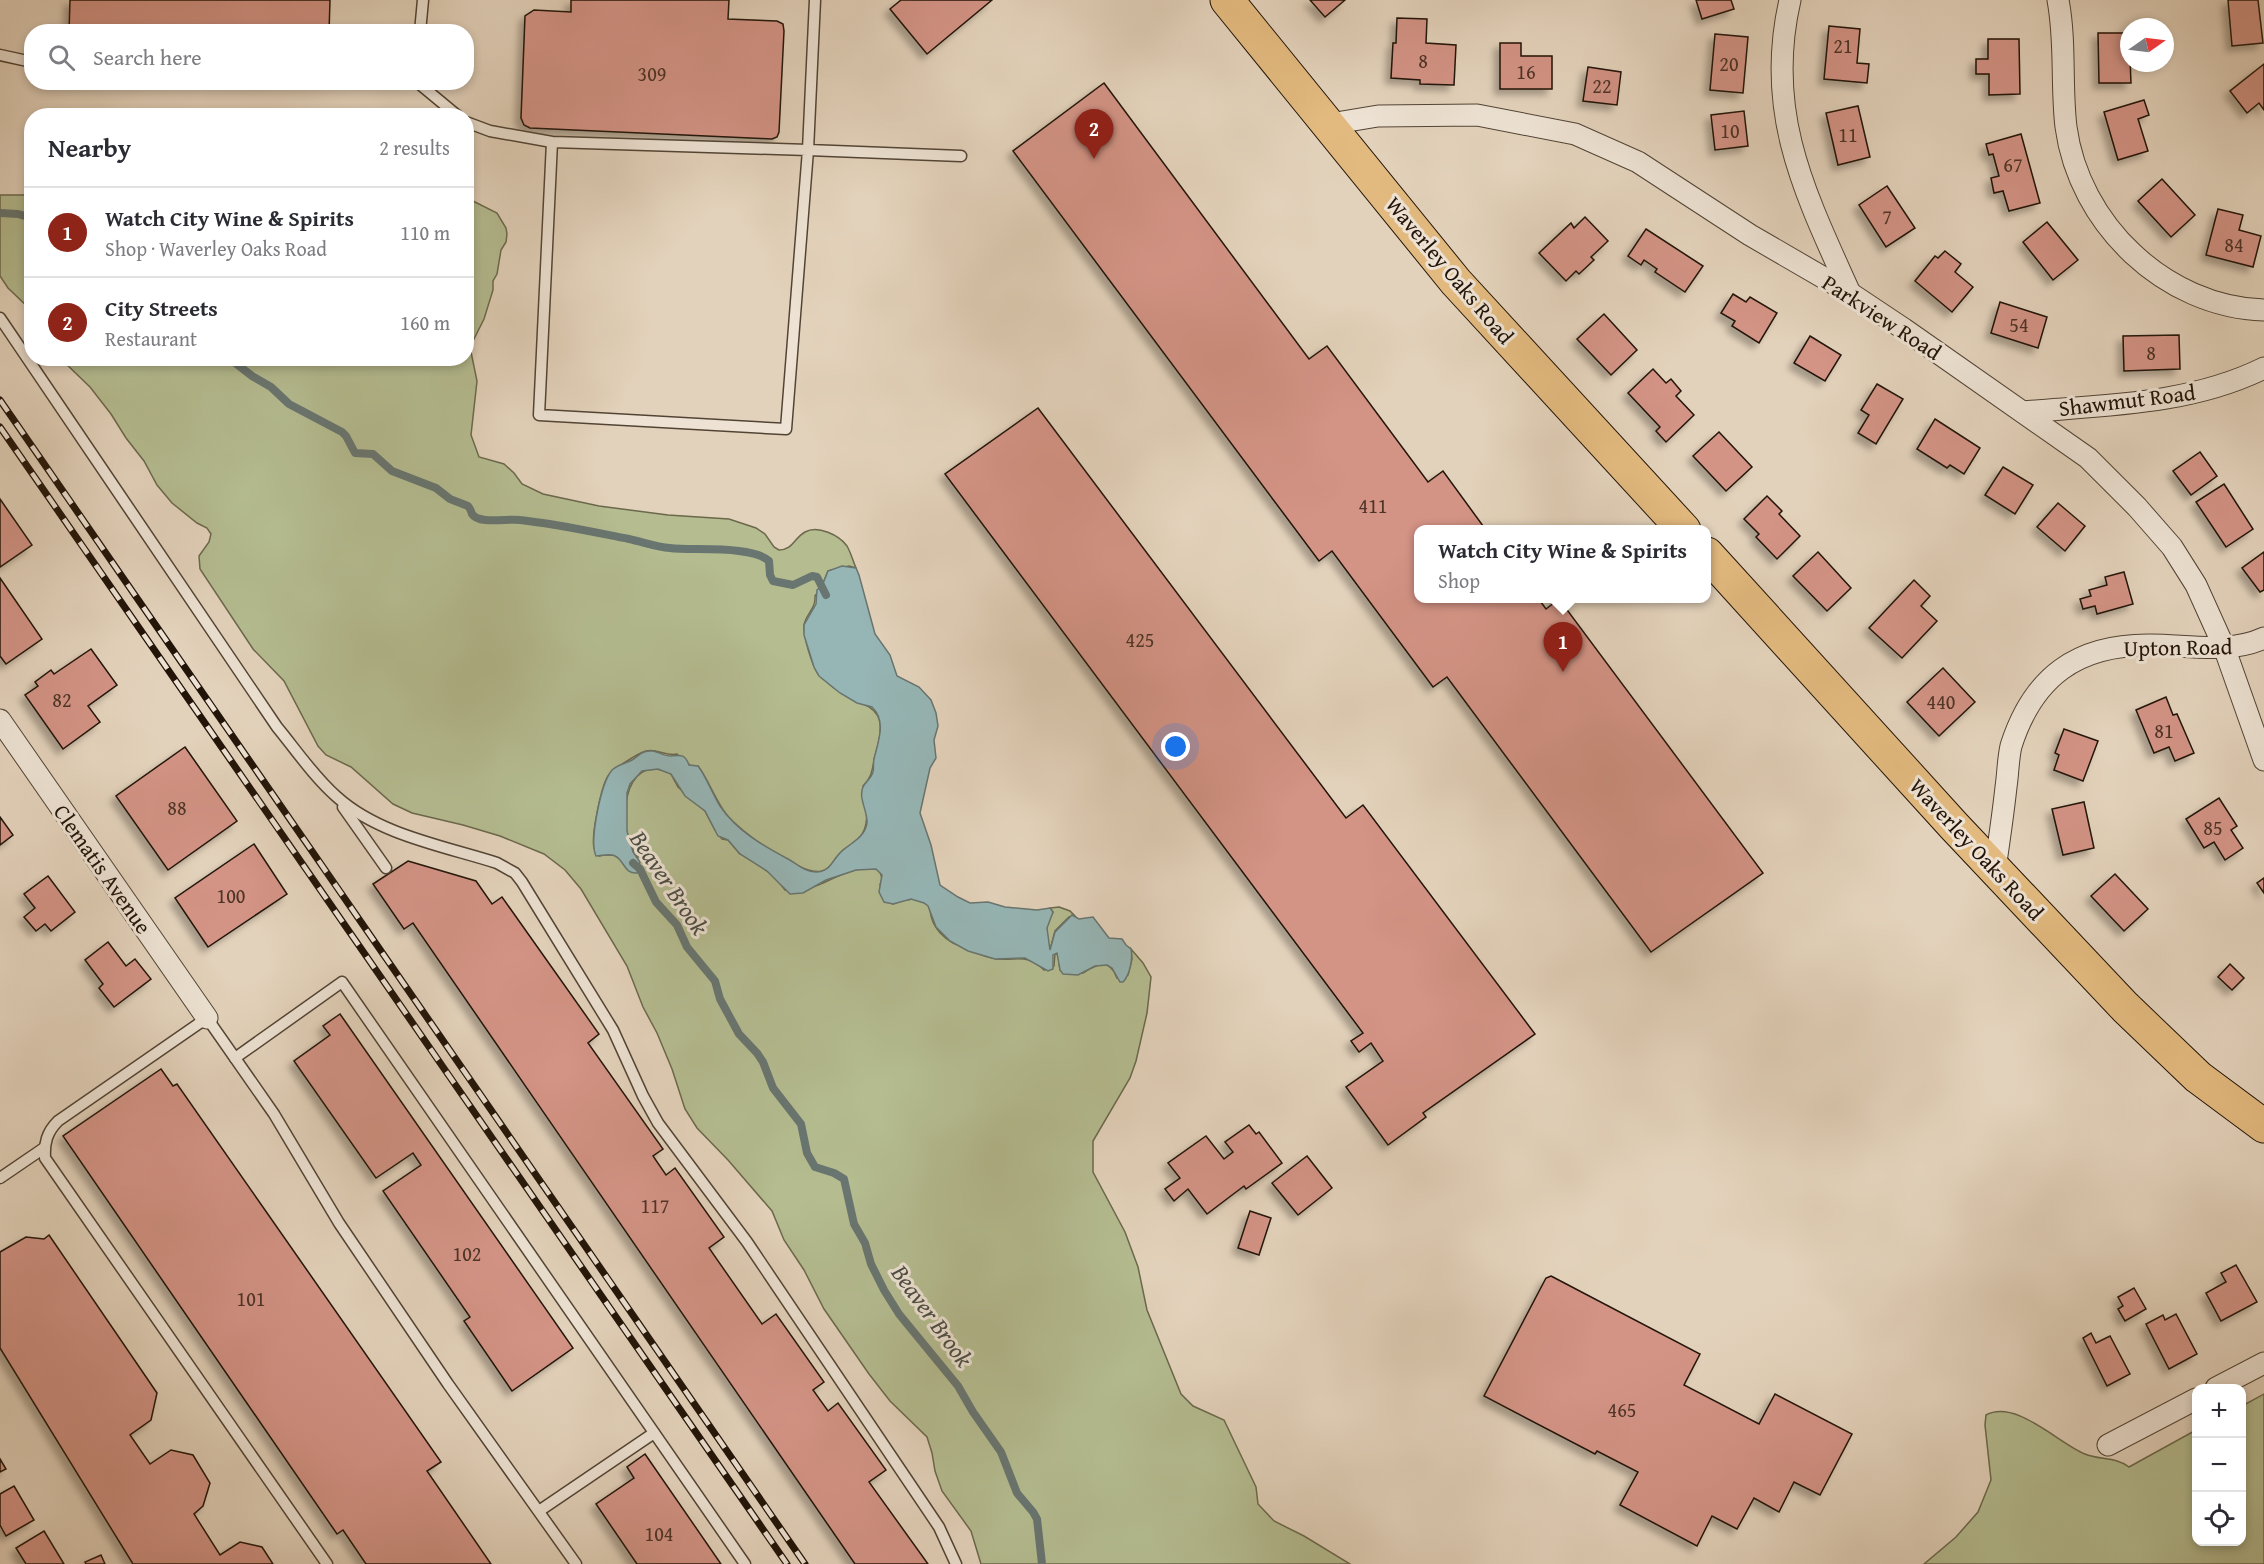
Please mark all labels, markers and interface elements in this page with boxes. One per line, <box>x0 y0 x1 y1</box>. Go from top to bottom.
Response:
north arrow <box>2120 18 2174 72</box>
search box <box>24 24 474 90</box>
house number: 21 <box>1833 31 1853 60</box>
icon: search <box>45 41 78 74</box>
text: Search here <box>93 41 202 73</box>
house number: 8 <box>1418 46 1428 75</box>
house number: 20 <box>1719 49 1739 78</box>
house number: 16 <box>1516 57 1536 86</box>
house number: 309 <box>638 59 666 88</box>
house number: 22 <box>1592 71 1612 100</box>
pin: 2 <box>1074 110 1114 159</box>
house number: 10 <box>1720 116 1740 145</box>
house number: 11 <box>1838 120 1858 149</box>
text: Nearby <box>48 128 131 167</box>
text: 2 results <box>379 133 450 162</box>
house number: 67 <box>2003 150 2023 179</box>
street label: Waverley Oaks Road <box>1378 189 1522 351</box>
text: Watch City Wine & Spirits <box>105 202 354 234</box>
house number: 7 <box>1882 202 1892 231</box>
text: 1 <box>62 218 73 247</box>
text: 110 m <box>400 218 450 247</box>
house number: 84 <box>2224 230 2244 259</box>
text: Shop · Waverley Oaks Road <box>105 234 327 263</box>
street label: Parkview Road <box>1816 266 1948 368</box>
text: City Streets <box>105 292 218 324</box>
text: 2 <box>62 308 73 337</box>
text: 160 m <box>400 308 450 337</box>
house number: 54 <box>2009 310 2029 339</box>
text: Restaurant <box>105 324 197 353</box>
house number: 8 <box>2146 338 2156 367</box>
street label: Shawmut Road <box>2057 376 2197 424</box>
house number: 411 <box>1359 491 1387 520</box>
popup <box>1414 525 1711 603</box>
text: Watch City Wine & Spirits <box>1438 534 1687 566</box>
text: Shop <box>1438 566 1480 595</box>
pin: 1 <box>1544 622 1582 672</box>
house number: 425 <box>1126 625 1154 654</box>
street label: Upton Road <box>2123 630 2233 664</box>
house number: 82 <box>52 685 72 714</box>
house number: 440 <box>1927 687 1955 716</box>
house number: 81 <box>2154 716 2174 745</box>
your location <box>1161 732 1190 761</box>
street label: Waverley Oaks Road <box>1902 771 2052 928</box>
house number: 88 <box>167 793 187 822</box>
street label: Clematis Avenue <box>46 798 160 940</box>
house number: 85 <box>2203 813 2223 842</box>
water label: Beaver Brook <box>621 823 717 942</box>
house number: 100 <box>217 881 245 910</box>
house number: 117 <box>641 1191 669 1220</box>
house number: 102 <box>453 1239 481 1268</box>
water label: Beaver Brook <box>883 1256 982 1374</box>
house number: 101 <box>237 1284 265 1313</box>
map controls <box>2192 1384 2246 1546</box>
button: + <box>2192 1384 2246 1438</box>
house number: 465 <box>1608 1395 1636 1424</box>
button: − <box>2192 1438 2246 1492</box>
button: locate <box>2192 1492 2246 1546</box>
house number: 104 <box>645 1519 673 1548</box>

